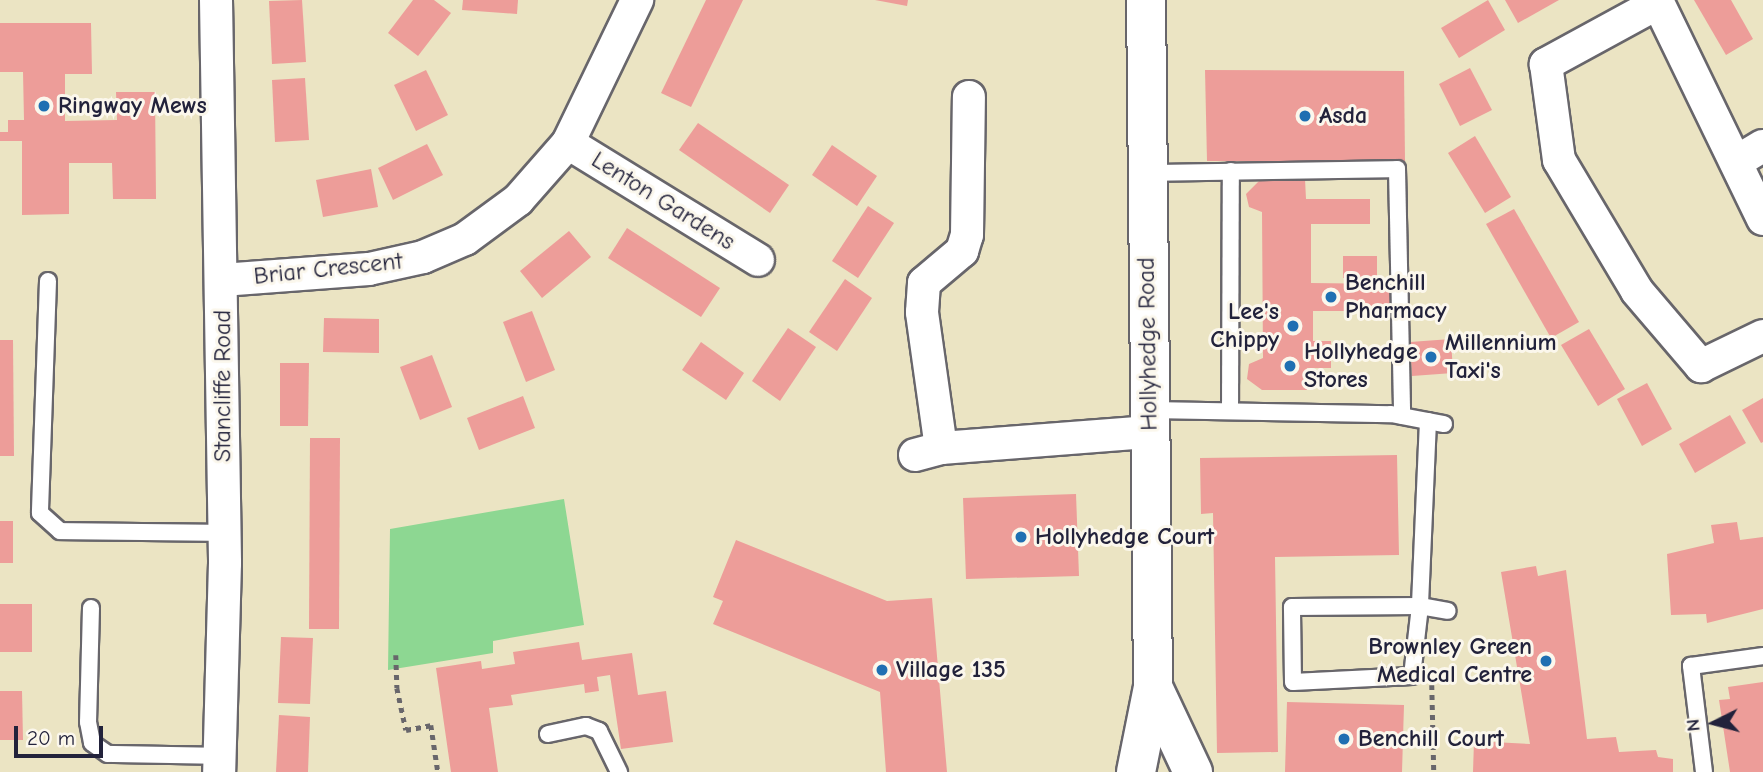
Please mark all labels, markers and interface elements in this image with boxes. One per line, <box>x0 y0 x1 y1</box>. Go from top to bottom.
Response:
place label: Ringway Mews <box>58 92 207 120</box>
marker: Ringway Mews <box>36 98 52 114</box>
place label: Asda <box>1319 102 1367 130</box>
marker: Asda <box>1297 108 1313 124</box>
street label: Lenton Gardens <box>586 145 740 257</box>
street label: Briar Crescent <box>252 247 404 291</box>
street label: Hollyhedge Road <box>1132 257 1164 431</box>
place label: Benchill Pharmacy <box>1345 269 1446 325</box>
marker: Benchill Pharmacy <box>1323 289 1339 305</box>
place label: Lee's Chippy <box>1210 298 1279 354</box>
street label: Stancliffe Road <box>209 310 237 462</box>
marker: Lee's Chippy <box>1285 318 1301 334</box>
place label: Millennium Taxi's <box>1445 329 1557 385</box>
place label: Hollyhedge Stores <box>1304 338 1418 394</box>
marker: Millennium Taxi's <box>1423 349 1439 365</box>
marker: Hollyhedge Stores <box>1282 358 1298 374</box>
place label: Hollyhedge Court <box>1035 523 1214 551</box>
marker: Hollyhedge Court <box>1013 529 1029 545</box>
place label: Brownley Green Medical Centre <box>1368 633 1532 689</box>
marker: Brownley Green Medical Centre <box>1538 653 1554 669</box>
place label: Village 135 <box>896 656 1006 684</box>
marker: Village 135 <box>874 662 890 678</box>
north arrow <box>1679 688 1749 758</box>
scale bar <box>18 712 107 756</box>
text: N <box>1682 718 1705 733</box>
place label: Benchill Court <box>1358 725 1504 753</box>
text: 20 m <box>27 726 75 750</box>
marker: Benchill Court <box>1336 731 1352 747</box>

